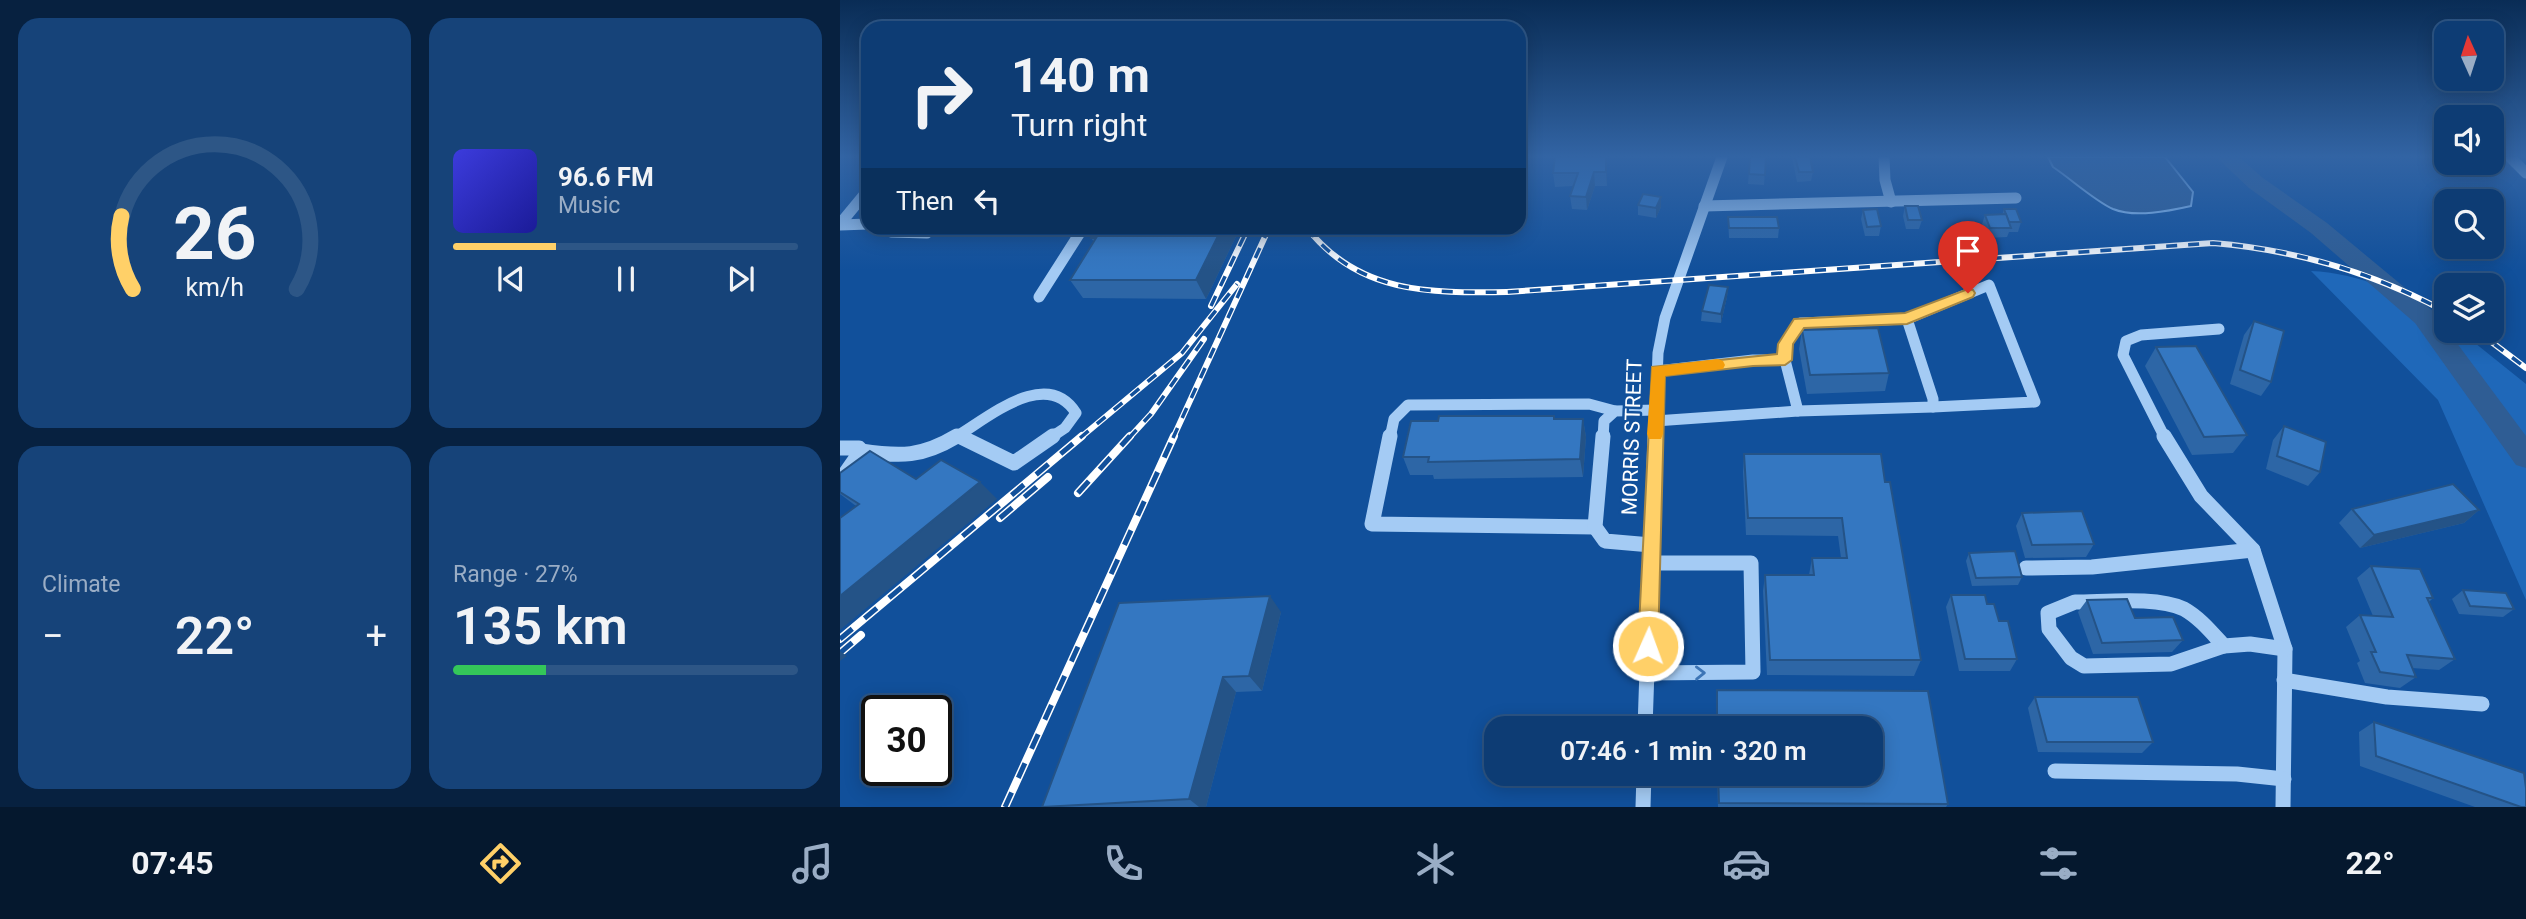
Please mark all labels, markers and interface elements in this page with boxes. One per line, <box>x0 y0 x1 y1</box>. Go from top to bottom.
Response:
north arrow <box>2434 21 2504 91</box>
map controls <box>2434 21 2504 343</box>
text: 140 m <box>1011 47 1150 104</box>
icon: right <box>896 49 987 140</box>
button: sound <box>2434 105 2504 175</box>
text: Turn right <box>1011 106 1147 144</box>
text: 96.6 FM <box>558 162 654 192</box>
icon: left <box>968 182 1006 220</box>
text: Then <box>896 186 954 216</box>
button: search <box>2434 189 2504 259</box>
text: 26 <box>173 192 256 278</box>
text: Music <box>558 192 620 219</box>
pin <box>1938 221 1998 293</box>
icon: arrive <box>1949 232 1987 270</box>
icon: previous <box>492 260 530 298</box>
icon: pause <box>607 260 645 298</box>
icon: next <box>722 260 760 298</box>
text: km/h <box>185 273 244 302</box>
button: layers <box>2434 273 2504 343</box>
street label: MORRIS STREET <box>1617 358 1647 516</box>
text: Range · 27% <box>453 561 578 588</box>
text: Climate <box>42 571 121 598</box>
text: 135 km <box>453 596 628 657</box>
text: 22° <box>175 606 254 667</box>
position arrow <box>1611 609 1685 683</box>
text: − <box>42 614 64 658</box>
text: + <box>365 614 387 658</box>
one-way arrow <box>1695 665 1706 681</box>
speed limit sign: 30 <box>861 695 952 786</box>
text: 07:46 · 1 min · 320 m <box>1560 736 1807 766</box>
icon: directions <box>476 839 525 888</box>
icon: music <box>788 839 837 888</box>
icon: phone <box>1099 839 1148 888</box>
icon: climate <box>1411 839 1460 888</box>
icon: car <box>1722 839 1771 888</box>
icon: filters <box>2034 839 2083 888</box>
text: 07:45 <box>131 844 214 882</box>
text: 22° <box>2345 844 2395 882</box>

